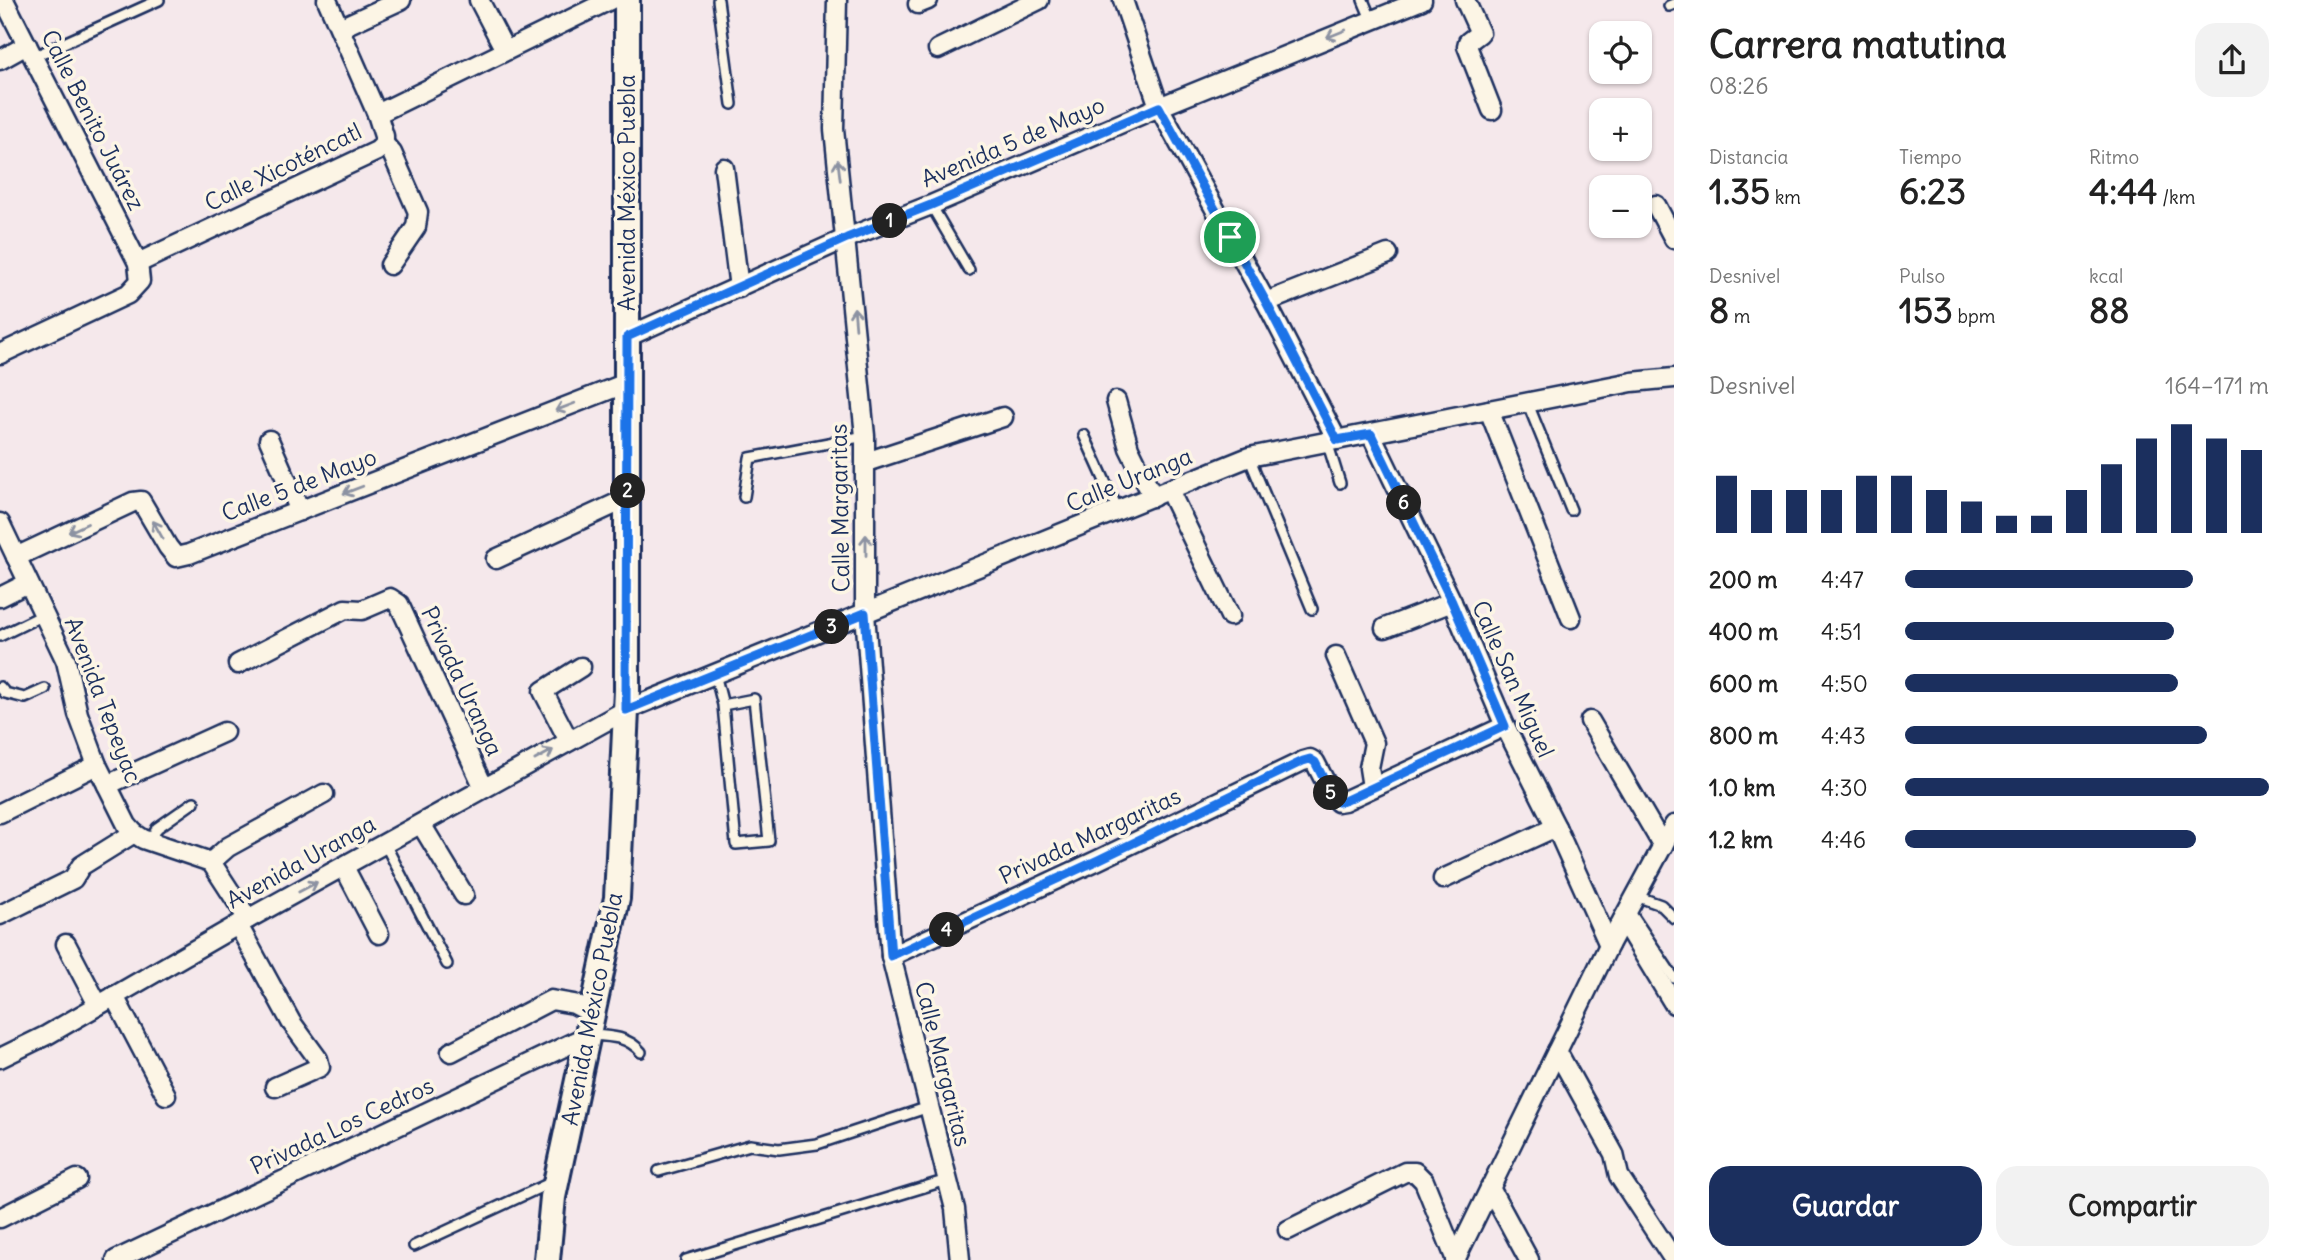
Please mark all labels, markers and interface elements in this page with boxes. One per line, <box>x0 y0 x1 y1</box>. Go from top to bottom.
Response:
map controls <box>1589 21 1652 238</box>
button: locate <box>1589 21 1652 84</box>
text: Carrera matutina <box>1709 21 2007 68</box>
button: share <box>2195 23 2269 97</box>
street label: Calle Benito Juárez <box>35 25 151 215</box>
one-way arrow <box>1326 28 1347 41</box>
text: 08:26 <box>1709 71 1768 100</box>
street label: Avenida México Puebla <box>612 75 641 311</box>
street label: Avenida 5 de Mayo <box>917 90 1109 193</box>
button: + <box>1589 98 1652 161</box>
street label: Calle Xicoténcatl <box>200 116 366 217</box>
text: Distancia <box>1709 145 1788 169</box>
text: Tiempo <box>1899 145 1962 169</box>
text: Ritmo <box>2089 145 2139 169</box>
one-way arrow <box>833 159 846 182</box>
text: 1.35 <box>1709 169 1770 213</box>
text: 6:23 <box>1899 169 1966 213</box>
text: 4:44 <box>2089 169 2158 213</box>
button: − <box>1589 175 1652 238</box>
text: km <box>1770 185 1801 209</box>
text: /km <box>2158 185 2195 209</box>
pin: 1 <box>872 204 908 238</box>
pin <box>1200 207 1260 267</box>
text: 1 <box>886 208 893 232</box>
icon: arrive <box>1211 218 1249 256</box>
text: Desnivel <box>1709 264 1780 288</box>
text: Pulso <box>1899 264 1945 288</box>
text: kcal <box>2089 264 2123 288</box>
text: 8 <box>1709 288 1729 332</box>
text: 153 <box>1899 288 1953 332</box>
text: 88 <box>2089 288 2129 332</box>
text: m <box>1729 304 1750 328</box>
text: bpm <box>1953 304 1995 328</box>
one-way arrow <box>848 307 861 330</box>
text: Desnivel <box>1709 371 1795 400</box>
text: 164–171 m <box>2165 371 2269 400</box>
one-way arrow <box>555 402 576 414</box>
street label: Calle Margaritas <box>824 423 855 593</box>
street label: Calle Uranga <box>1062 441 1196 518</box>
street label: Calle 5 de Mayo <box>217 442 380 527</box>
pin: 2 <box>610 474 646 508</box>
text: 2 <box>622 478 633 502</box>
one-way arrow <box>343 485 365 497</box>
pin: 6 <box>1386 486 1422 520</box>
text: 6 <box>1398 490 1409 514</box>
one-way arrow <box>151 520 165 540</box>
one-way arrow <box>68 521 89 535</box>
one-way arrow <box>859 534 873 557</box>
text: 200 m <box>1709 565 1778 594</box>
text: 4:47 <box>1821 565 1864 594</box>
street label: Calle San Miguel <box>1466 596 1561 762</box>
street label: Privada Uranga <box>415 601 510 760</box>
pin: 3 <box>814 610 850 644</box>
street label: Avenida Tepeyac <box>59 613 148 787</box>
text: 3 <box>826 614 837 638</box>
text: 400 m <box>1709 617 1778 646</box>
text: 4:51 <box>1821 617 1862 646</box>
text: 600 m <box>1709 669 1778 698</box>
text: 4:50 <box>1821 669 1868 698</box>
text: 800 m <box>1709 721 1778 750</box>
text: 4:43 <box>1821 721 1866 750</box>
one-way arrow <box>533 748 554 761</box>
text: 1.0 km <box>1709 773 1775 802</box>
text: 4:30 <box>1821 773 1868 802</box>
pin: 5 <box>1314 776 1348 810</box>
text: 5 <box>1325 780 1336 804</box>
street label: Privada Margaritas <box>994 781 1185 890</box>
street label: Avenida Uranga <box>221 809 380 914</box>
text: 1.2 km <box>1709 825 1773 854</box>
text: 4:46 <box>1821 825 1866 854</box>
one-way arrow <box>297 880 318 893</box>
street label: Avenida México Puebla <box>555 890 628 1128</box>
pin: 4 <box>930 912 964 948</box>
text: 4 <box>941 917 952 941</box>
street label: Calle Margaritas <box>909 978 978 1149</box>
street label: Privada Los Cedros <box>246 1070 438 1181</box>
button: Guardar <box>1709 1166 1982 1246</box>
button: Compartir <box>1996 1166 2269 1246</box>

